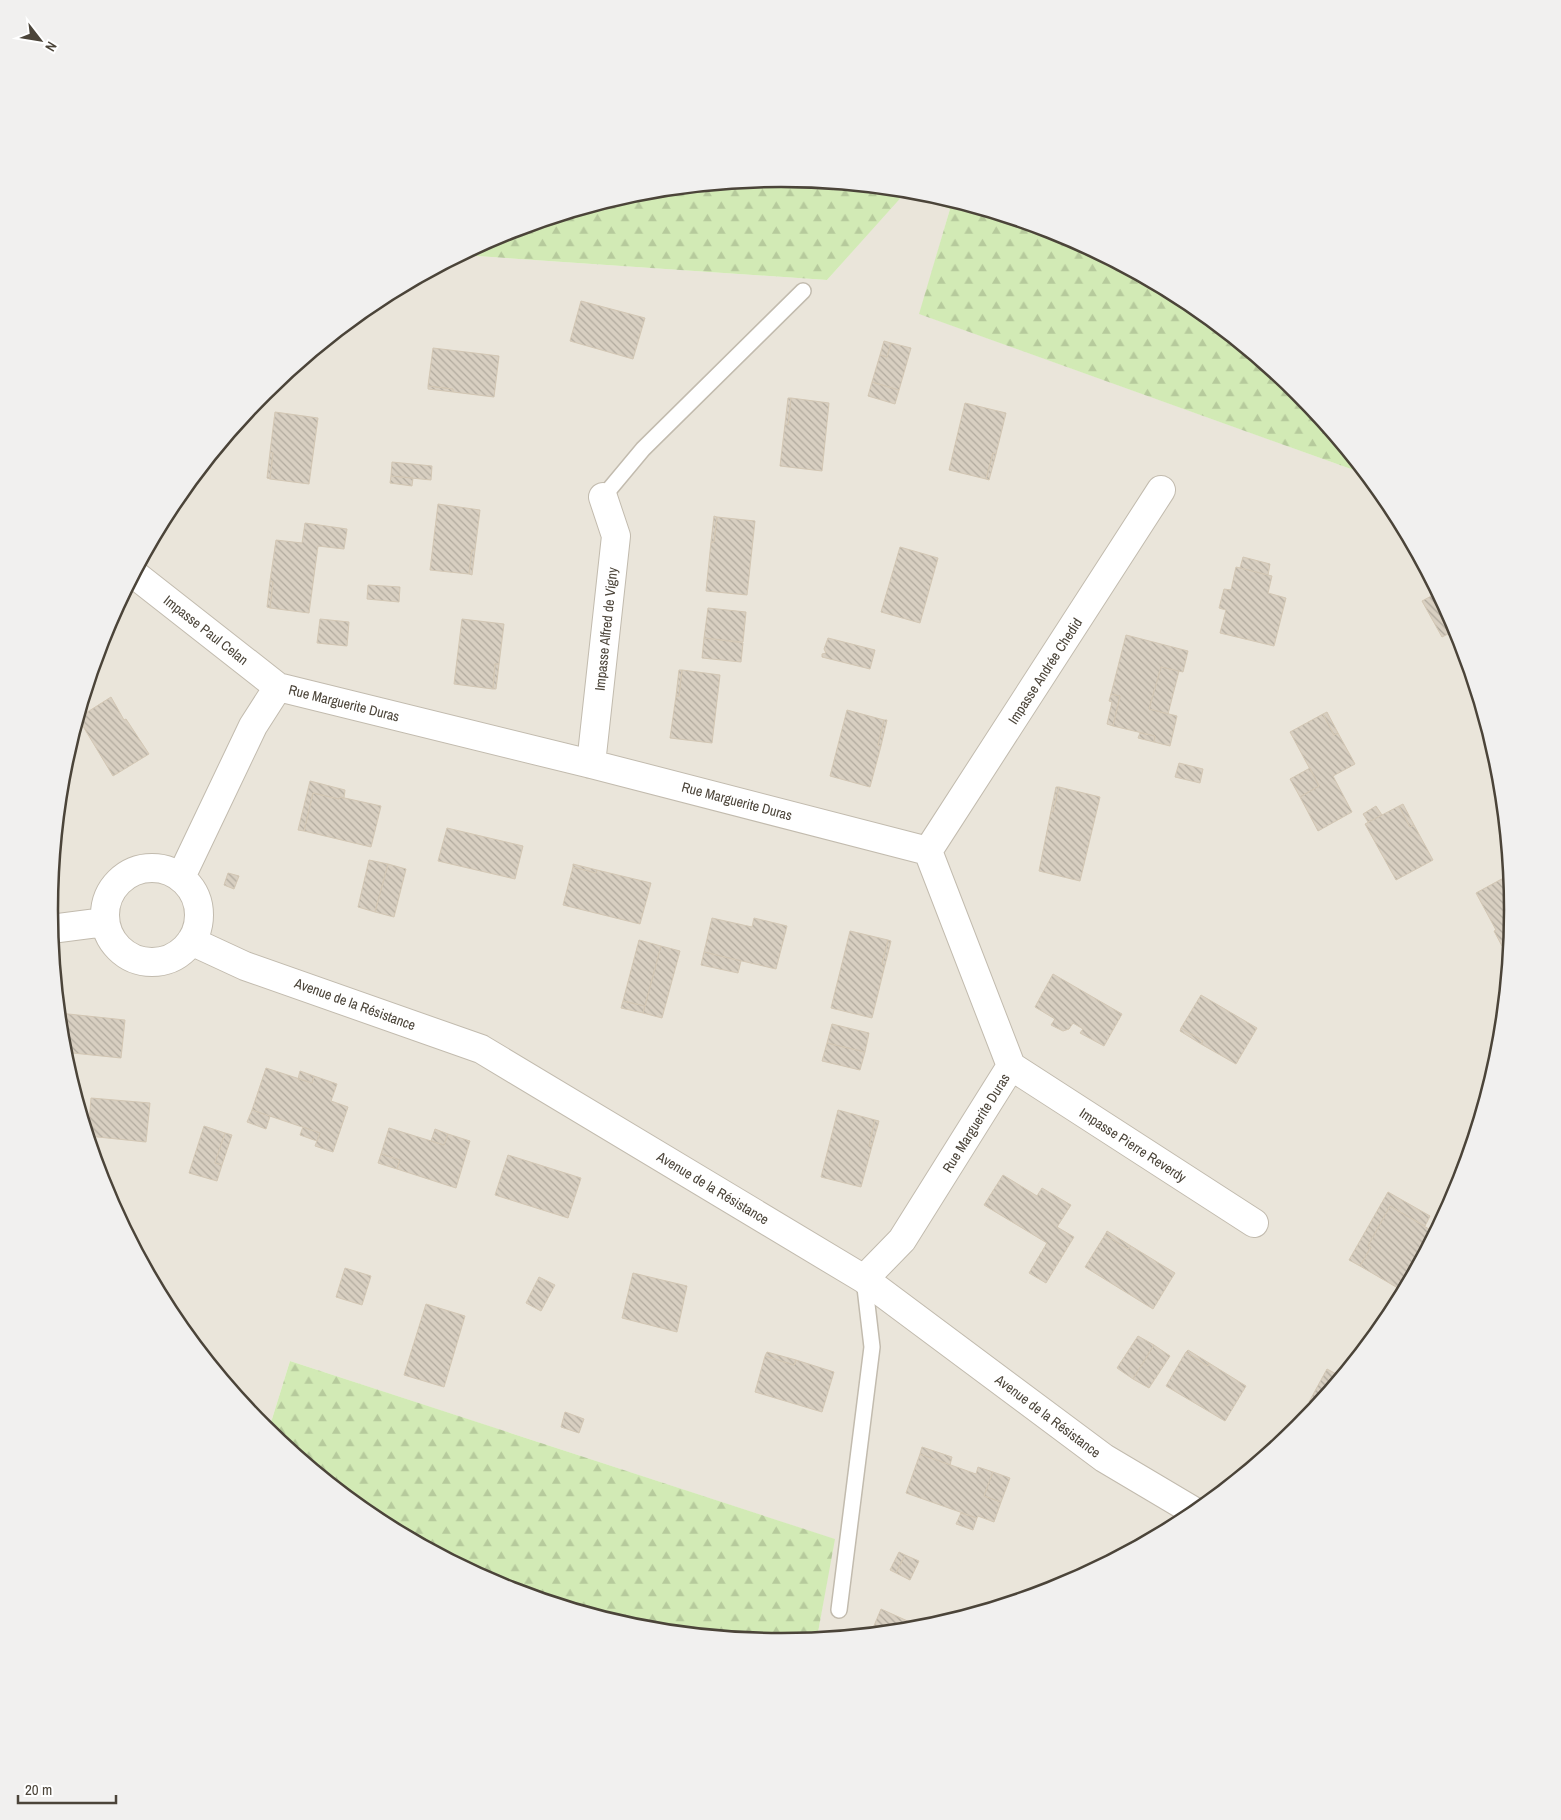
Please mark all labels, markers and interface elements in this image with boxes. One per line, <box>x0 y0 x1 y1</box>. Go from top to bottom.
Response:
north arrow <box>15 15 65 65</box>
text: N <box>41 39 61 55</box>
street label: Impasse Alfred de Vigny <box>591 566 621 692</box>
street label: Impasse Paul Celan <box>160 591 252 669</box>
street label: Impasse Andrée Chedid <box>1004 614 1086 728</box>
street label: Rue Marguerite Duras <box>287 681 402 726</box>
street label: Rue Marguerite Duras <box>680 778 794 824</box>
street label: Avenue de la Résistance <box>291 973 418 1034</box>
street label: Rue Marguerite Duras <box>938 1070 1014 1176</box>
street label: Impasse Pierre Reverdy <box>1076 1104 1190 1186</box>
street label: Avenue de la Résistance <box>653 1147 772 1229</box>
street label: Avenue de la Résistance <box>991 1370 1104 1462</box>
scale bar <box>18 1772 115 1804</box>
text: 20 m <box>25 1779 52 1800</box>

